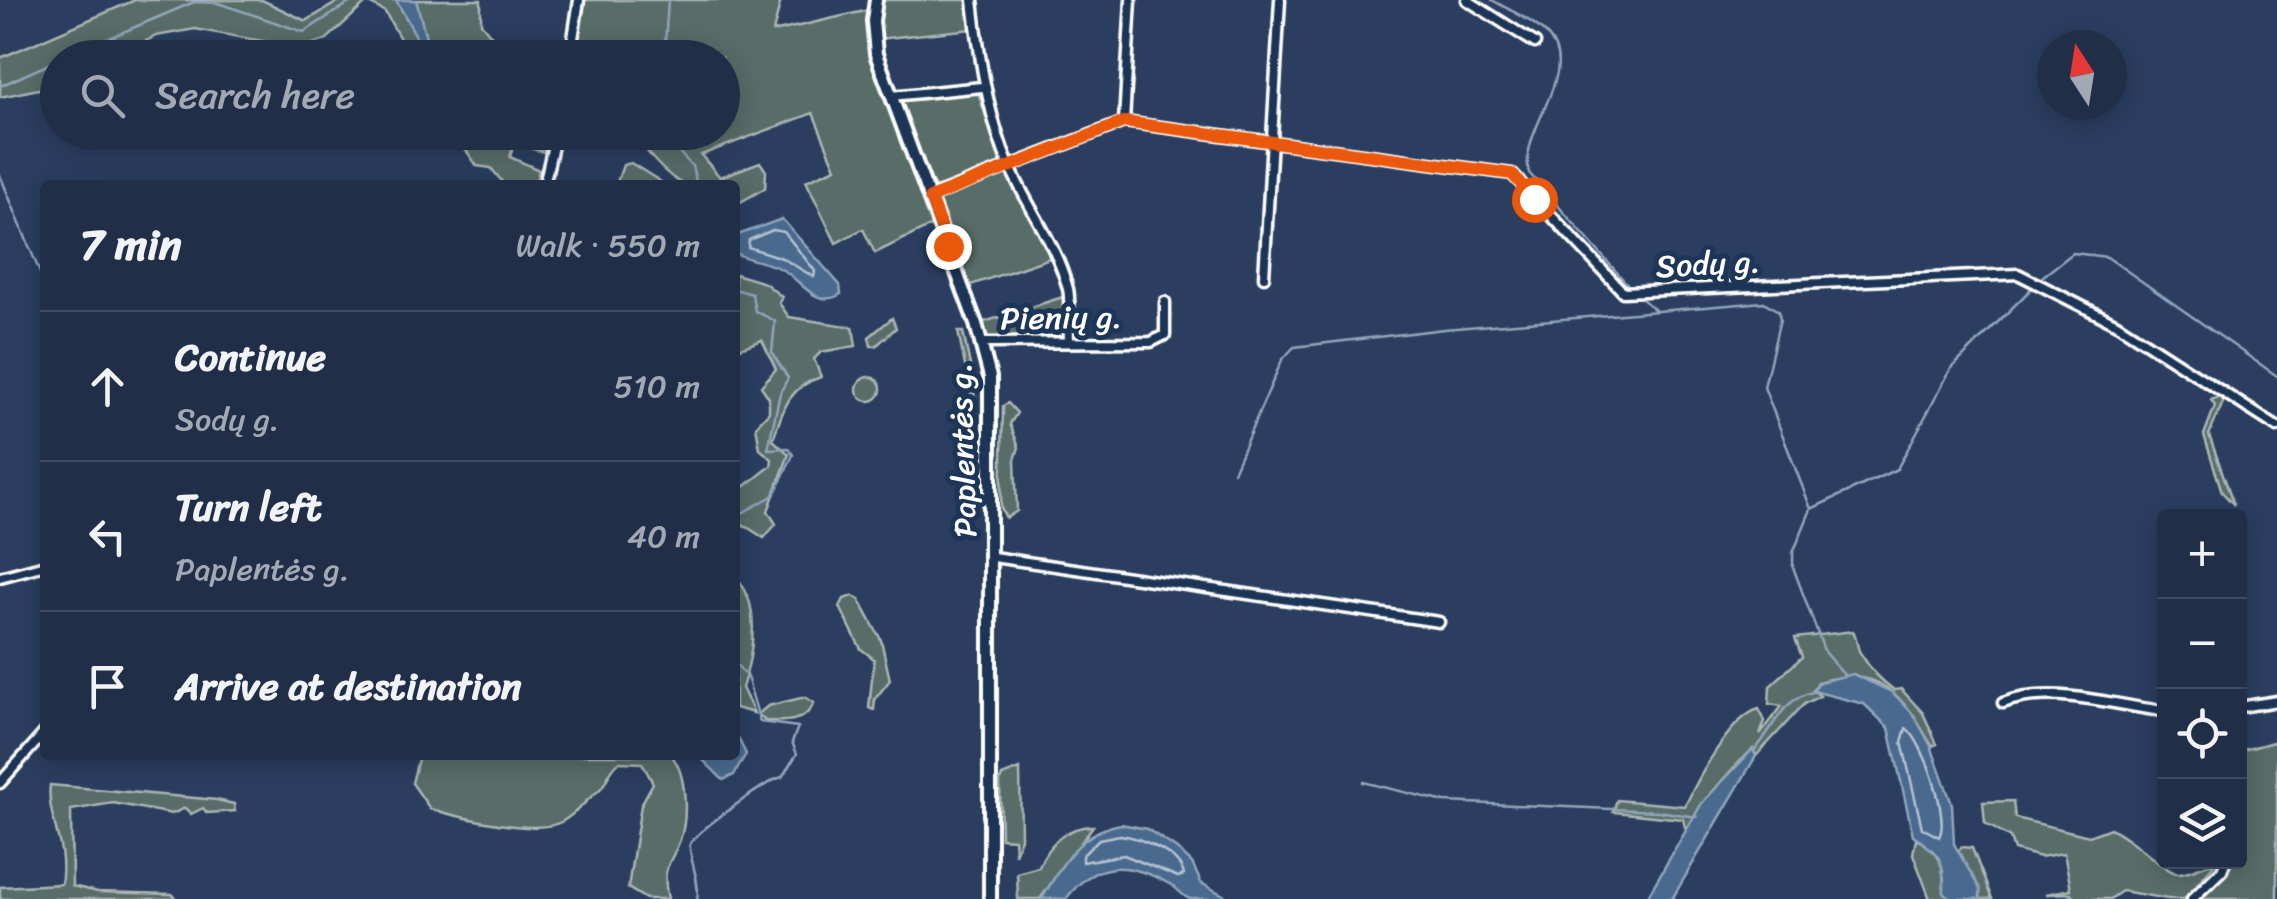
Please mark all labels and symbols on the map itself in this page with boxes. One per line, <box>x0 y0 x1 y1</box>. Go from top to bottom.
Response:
north arrow <box>2037 30 2127 120</box>
route start <box>1512 177 1558 223</box>
route end <box>926 224 972 270</box>
street label: Sodų g. <box>1654 233 1762 295</box>
street label: Pienių g. <box>999 288 1123 348</box>
street label: Paplentės g. <box>931 362 995 538</box>

